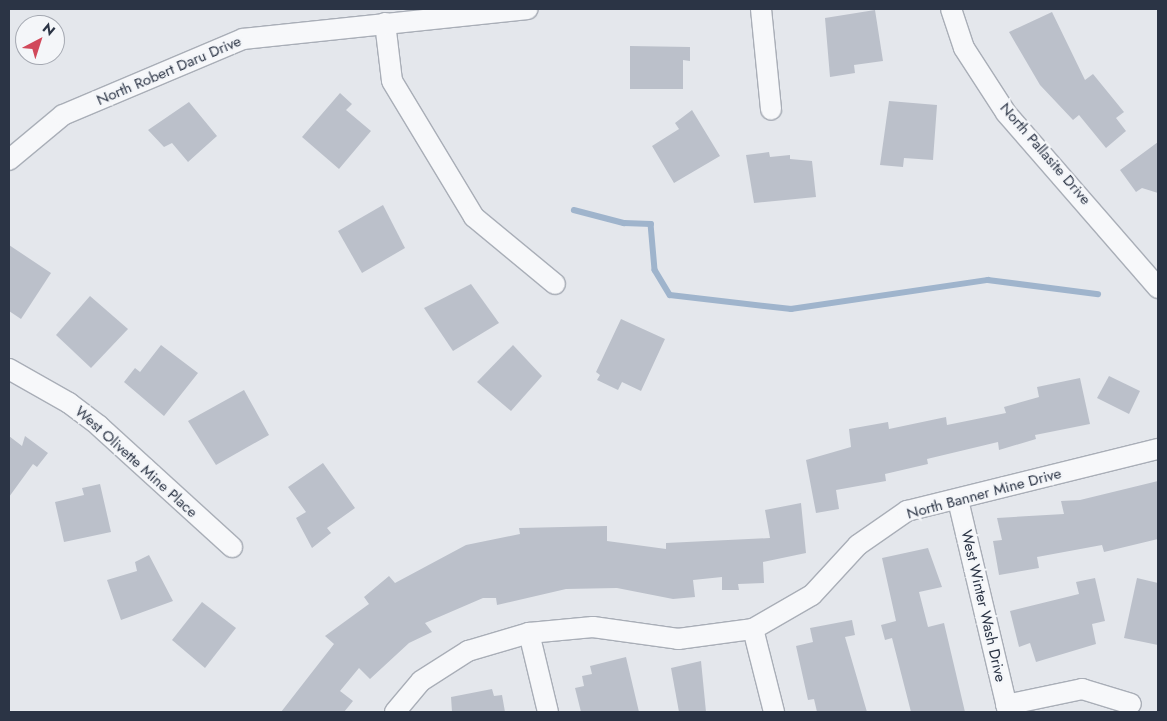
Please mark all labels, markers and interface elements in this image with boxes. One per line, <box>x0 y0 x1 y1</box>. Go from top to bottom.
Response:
north arrow <box>15 15 65 65</box>
text: N <box>38 18 60 41</box>
street label: North Robert Daru Drive <box>94 32 244 110</box>
street label: North Pallasite Drive <box>996 99 1094 209</box>
street label: West Olivette Mine Place <box>71 402 201 522</box>
street label: North Banner Mine Drive <box>905 465 1063 523</box>
street label: West Winter Wash Drive <box>957 528 1009 684</box>

